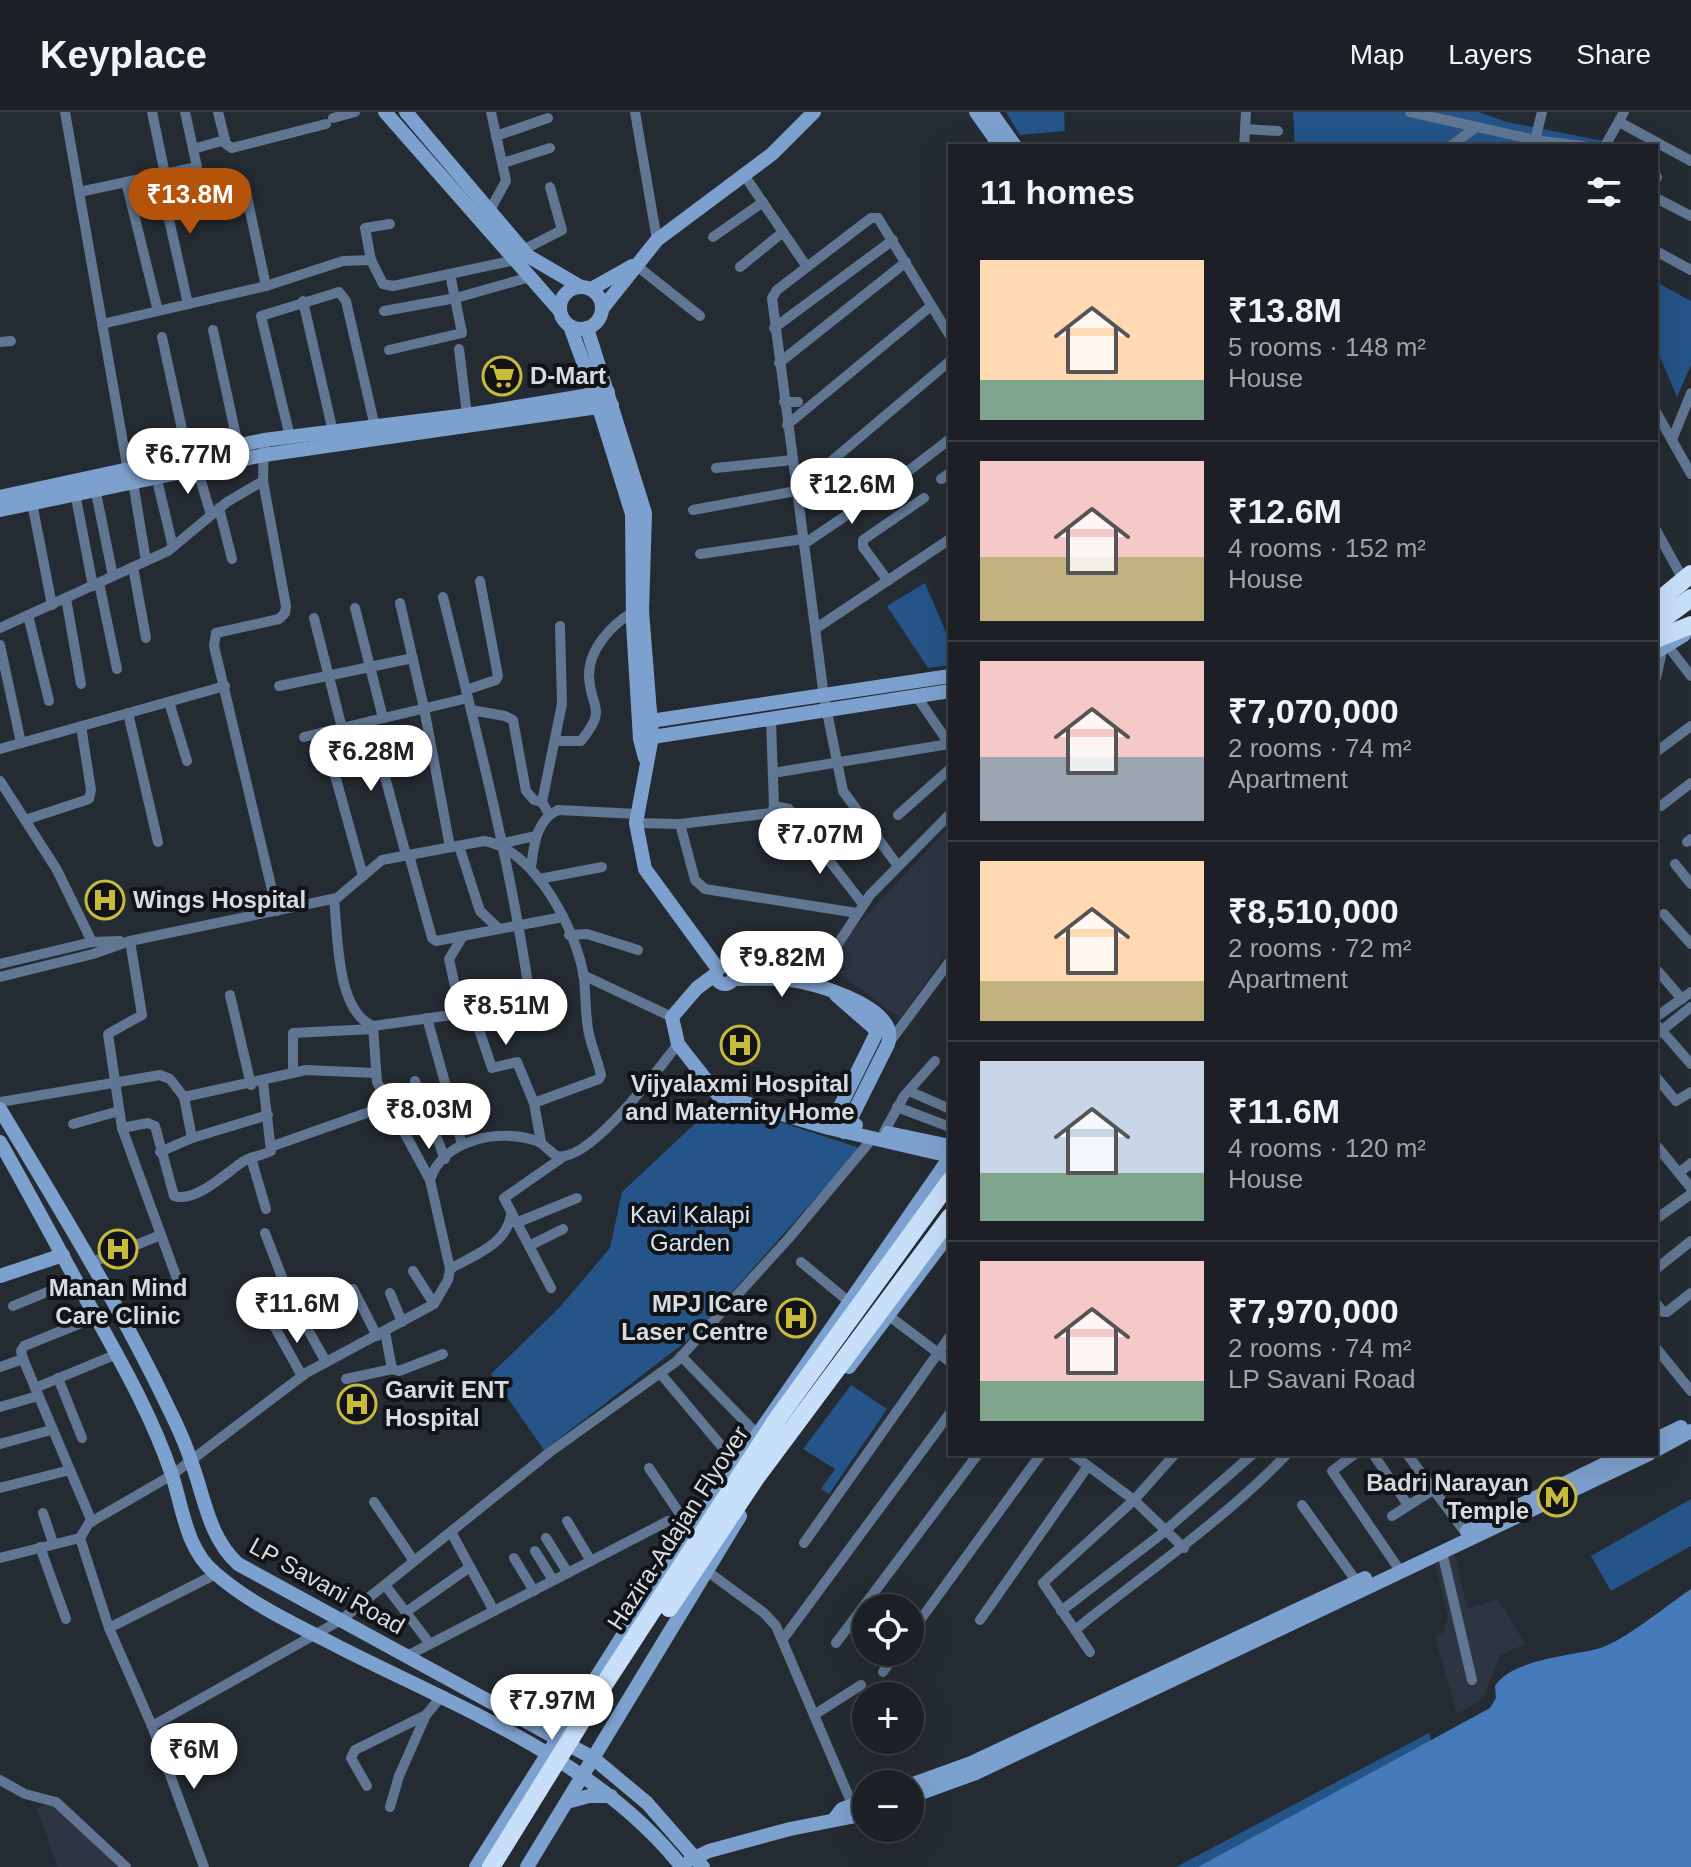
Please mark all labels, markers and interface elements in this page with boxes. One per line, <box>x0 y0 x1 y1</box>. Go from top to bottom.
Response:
text: Keyplace <box>40 34 207 76</box>
text: Map <box>1350 39 1404 70</box>
text: Layers <box>1448 39 1532 70</box>
text: Share <box>1576 39 1651 70</box>
pin: ₹13.8M <box>125 168 255 236</box>
icon: filters <box>1582 170 1626 214</box>
text: 11 homes <box>980 173 1135 211</box>
text: ₹13.8M <box>146 179 234 209</box>
text: ₹13.8M <box>1228 291 1342 329</box>
icon: home <box>1044 292 1140 388</box>
text: 5 rooms · 148 m² <box>1228 332 1426 362</box>
supermarket icon: D-Mart <box>481 355 523 397</box>
place label: D-Mart <box>530 362 606 389</box>
text: House <box>1228 363 1303 393</box>
pin: ₹6.77M <box>123 428 253 496</box>
text: ₹6.77M <box>144 439 232 469</box>
pin: ₹12.6M <box>787 458 917 526</box>
text: ₹12.6M <box>808 469 896 499</box>
text: ₹12.6M <box>1228 492 1342 530</box>
icon: home <box>1044 493 1140 589</box>
text: 4 rooms · 152 m² <box>1228 533 1426 563</box>
text: House <box>1228 564 1303 594</box>
text: ₹7,070,000 <box>1228 692 1399 730</box>
icon: home <box>1044 693 1140 789</box>
pin: ₹6.28M <box>306 725 436 793</box>
text: 2 rooms · 74 m² <box>1228 733 1412 763</box>
text: ₹6.28M <box>327 736 415 766</box>
text: Apartment <box>1228 764 1348 794</box>
pin: ₹7.07M <box>755 808 885 876</box>
text: ₹7.07M <box>776 819 864 849</box>
hospital icon: Wings Hospital <box>84 879 126 921</box>
place label: Wings Hospital <box>133 886 306 913</box>
text: ₹8,510,000 <box>1228 892 1399 930</box>
icon: home <box>1044 893 1140 989</box>
pin: ₹9.82M <box>717 931 847 999</box>
text: 2 rooms · 72 m² <box>1228 933 1412 963</box>
text: ₹9.82M <box>738 942 826 972</box>
text: Apartment <box>1228 964 1348 994</box>
pin: ₹8.51M <box>441 979 571 1047</box>
text: ₹8.51M <box>462 990 550 1020</box>
hospital icon: Vijyalaxmi Hospital and Maternity Home <box>719 1024 761 1066</box>
place label: Vijyalaxmi Hospital and Maternity Home <box>625 1070 855 1125</box>
pin: ₹8.03M <box>364 1083 494 1151</box>
text: ₹11.6M <box>1228 1092 1340 1130</box>
icon: home <box>1044 1093 1140 1189</box>
text: ₹8.03M <box>385 1094 473 1124</box>
text: 4 rooms · 120 m² <box>1228 1133 1426 1163</box>
text: House <box>1228 1164 1303 1194</box>
park label: Kavi Kalapi Garden <box>630 1201 750 1256</box>
hospital icon: Manan Mind Care Clinic <box>97 1228 139 1270</box>
place label: Manan Mind Care Clinic <box>49 1274 187 1329</box>
pin: ₹11.6M <box>232 1277 362 1345</box>
text: ₹11.6M <box>254 1288 340 1318</box>
place label: MPJ ICare Laser Centre <box>621 1290 768 1345</box>
text: ₹7,970,000 <box>1228 1292 1399 1330</box>
icon: home <box>1044 1293 1140 1389</box>
hospital icon: MPJ ICare Laser Centre <box>775 1297 817 1339</box>
text: 2 rooms · 74 m² <box>1228 1333 1412 1363</box>
text: LP Savani Road <box>1228 1364 1415 1394</box>
place label: Garvit ENT Hospital <box>385 1376 509 1431</box>
hospital icon: Garvit ENT Hospital <box>336 1383 378 1425</box>
street label: Hazira-Adajan Flyover <box>602 1421 754 1635</box>
place label: Badri Narayan Temple <box>1366 1469 1529 1524</box>
metro station icon: Badri Narayan Temple <box>1536 1476 1578 1518</box>
street label: LP Savani Road <box>245 1532 409 1639</box>
map controls <box>852 1594 924 1842</box>
button: locate <box>852 1594 924 1666</box>
pin: ₹7.97M <box>487 1674 617 1742</box>
button: + <box>852 1682 924 1754</box>
text: ₹7.97M <box>508 1685 596 1715</box>
pin: ₹6M <box>155 1723 233 1791</box>
text: ₹6M <box>169 1734 220 1764</box>
button: − <box>852 1770 924 1842</box>

